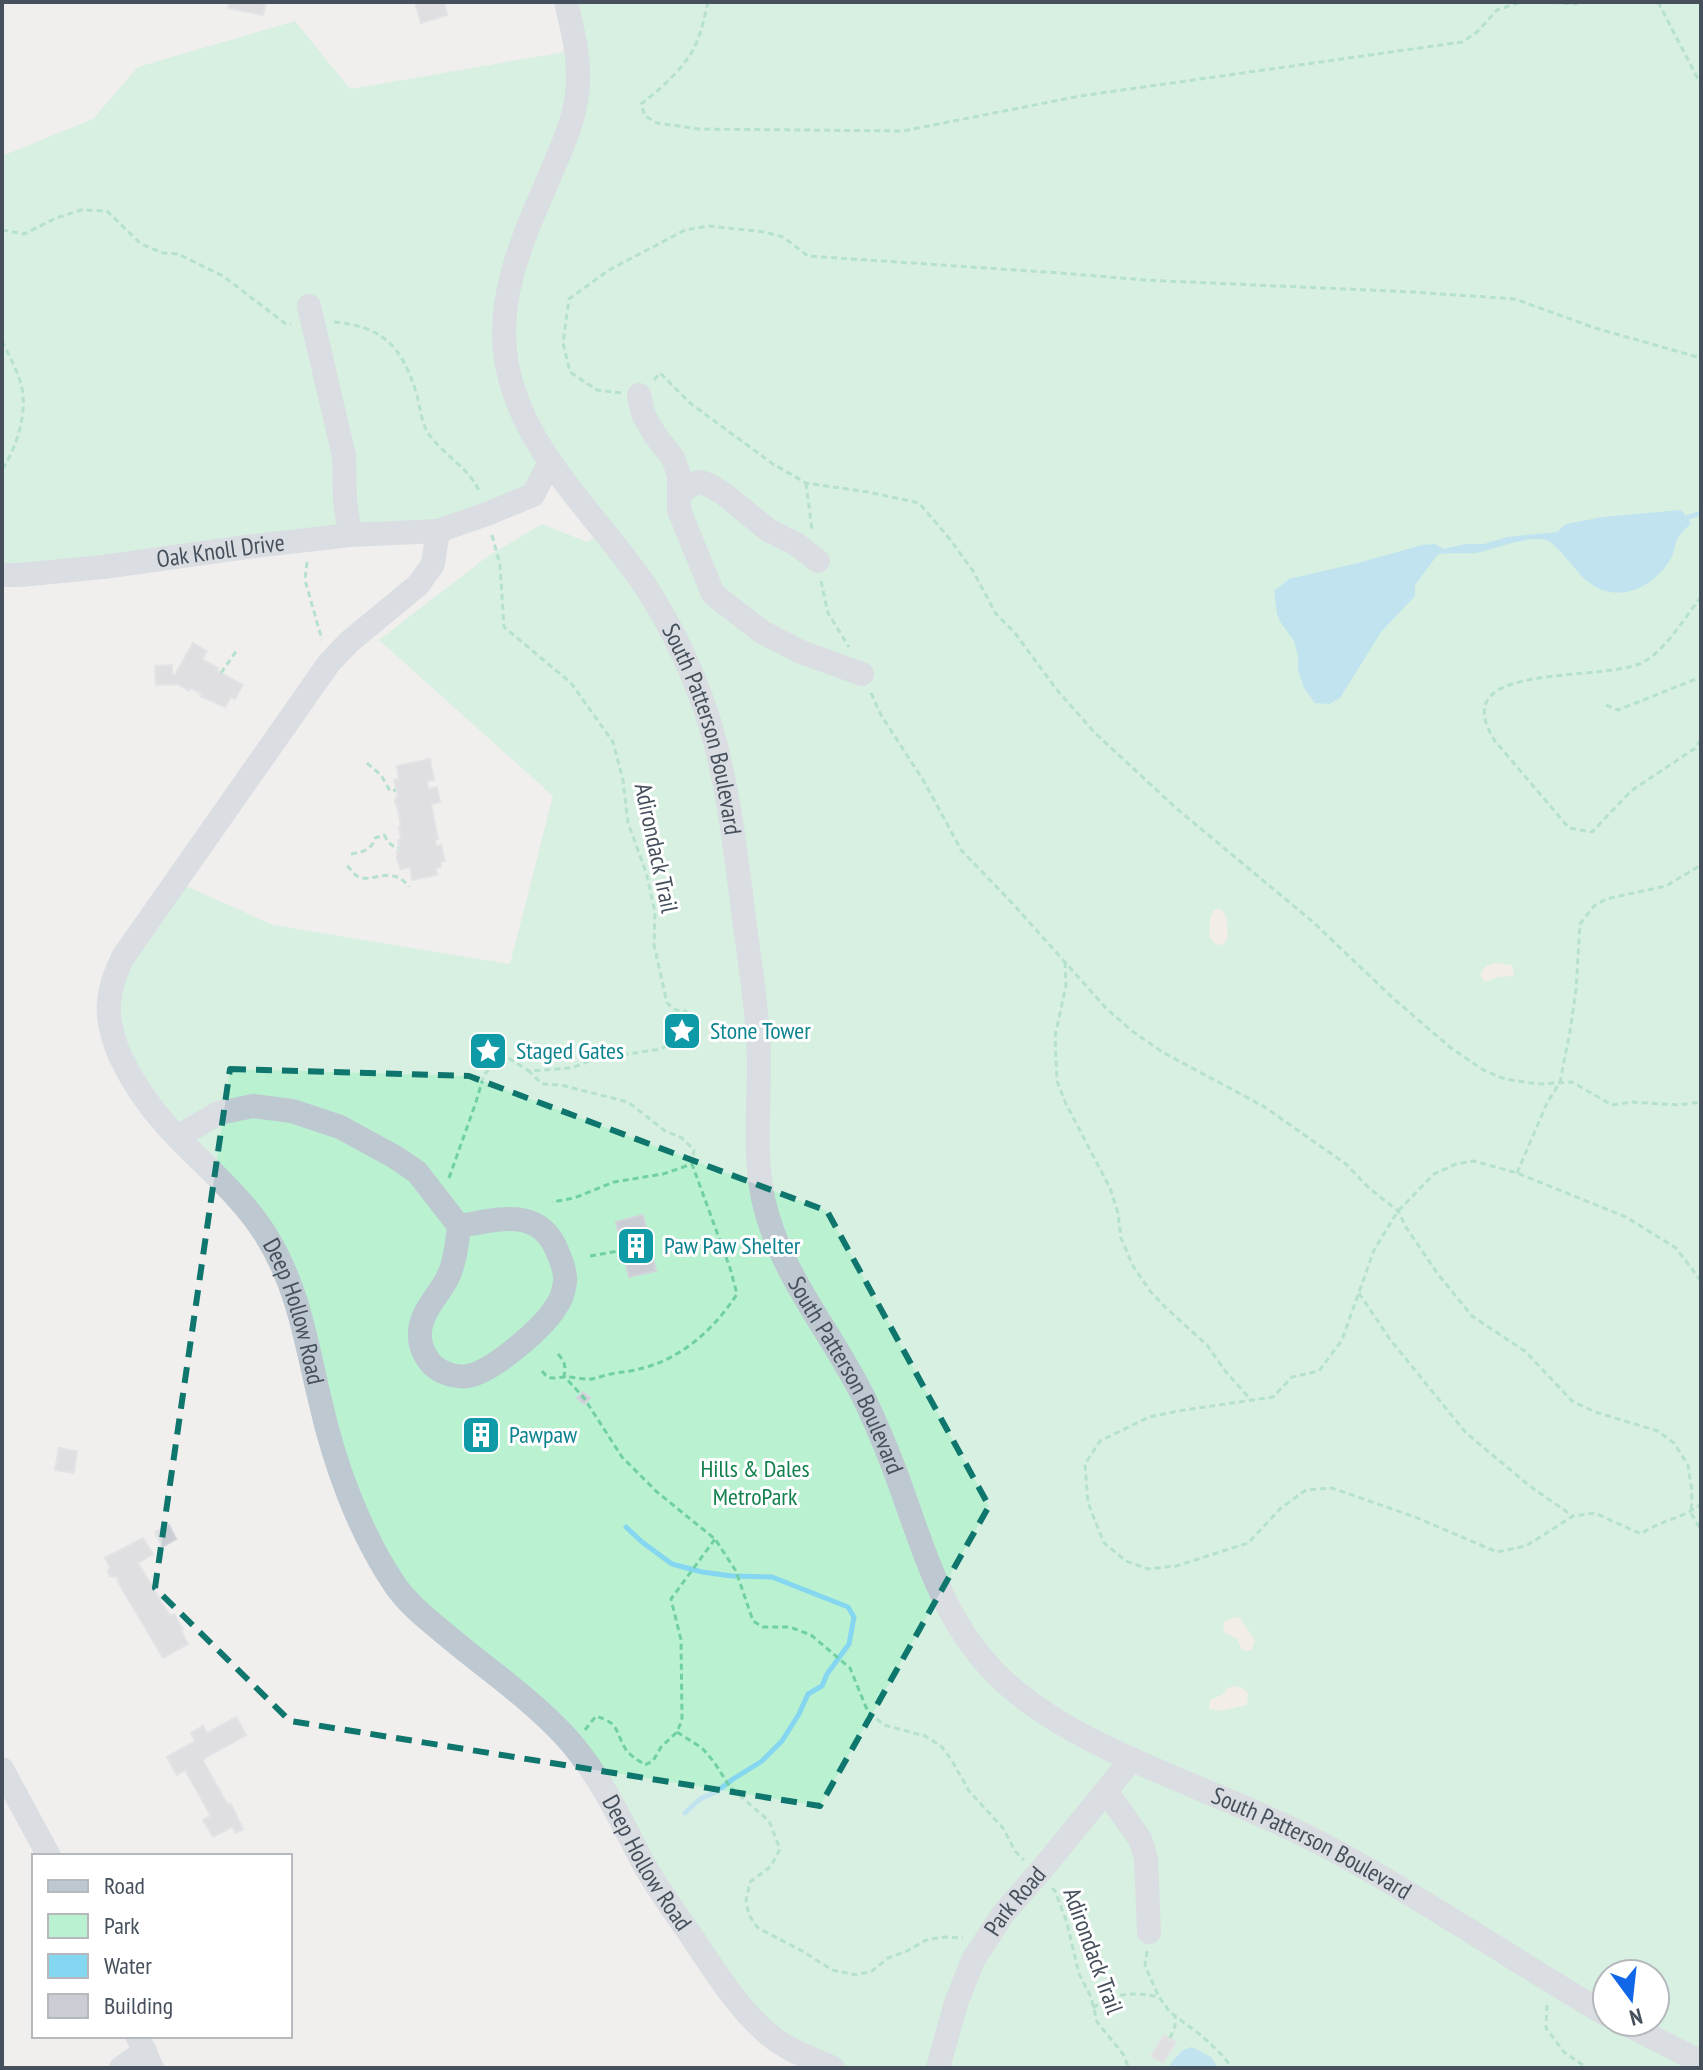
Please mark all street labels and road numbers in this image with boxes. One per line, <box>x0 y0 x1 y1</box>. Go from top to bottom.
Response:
street label: Oak Knoll Drive <box>154 527 286 574</box>
street label: South Patterson Boulevard <box>655 618 749 837</box>
street label: Adirondack Trail <box>628 780 685 916</box>
street label: Deep Hollow Road <box>256 1233 332 1387</box>
street label: South Patterson Boulevard <box>781 1271 911 1478</box>
street label: South Patterson Boulevard <box>1207 1780 1417 1906</box>
street label: Deep Hollow Road <box>595 1789 699 1937</box>
street label: Park Road <box>977 1860 1052 1942</box>
street label: Adirondack Trail <box>1056 1884 1131 2018</box>

